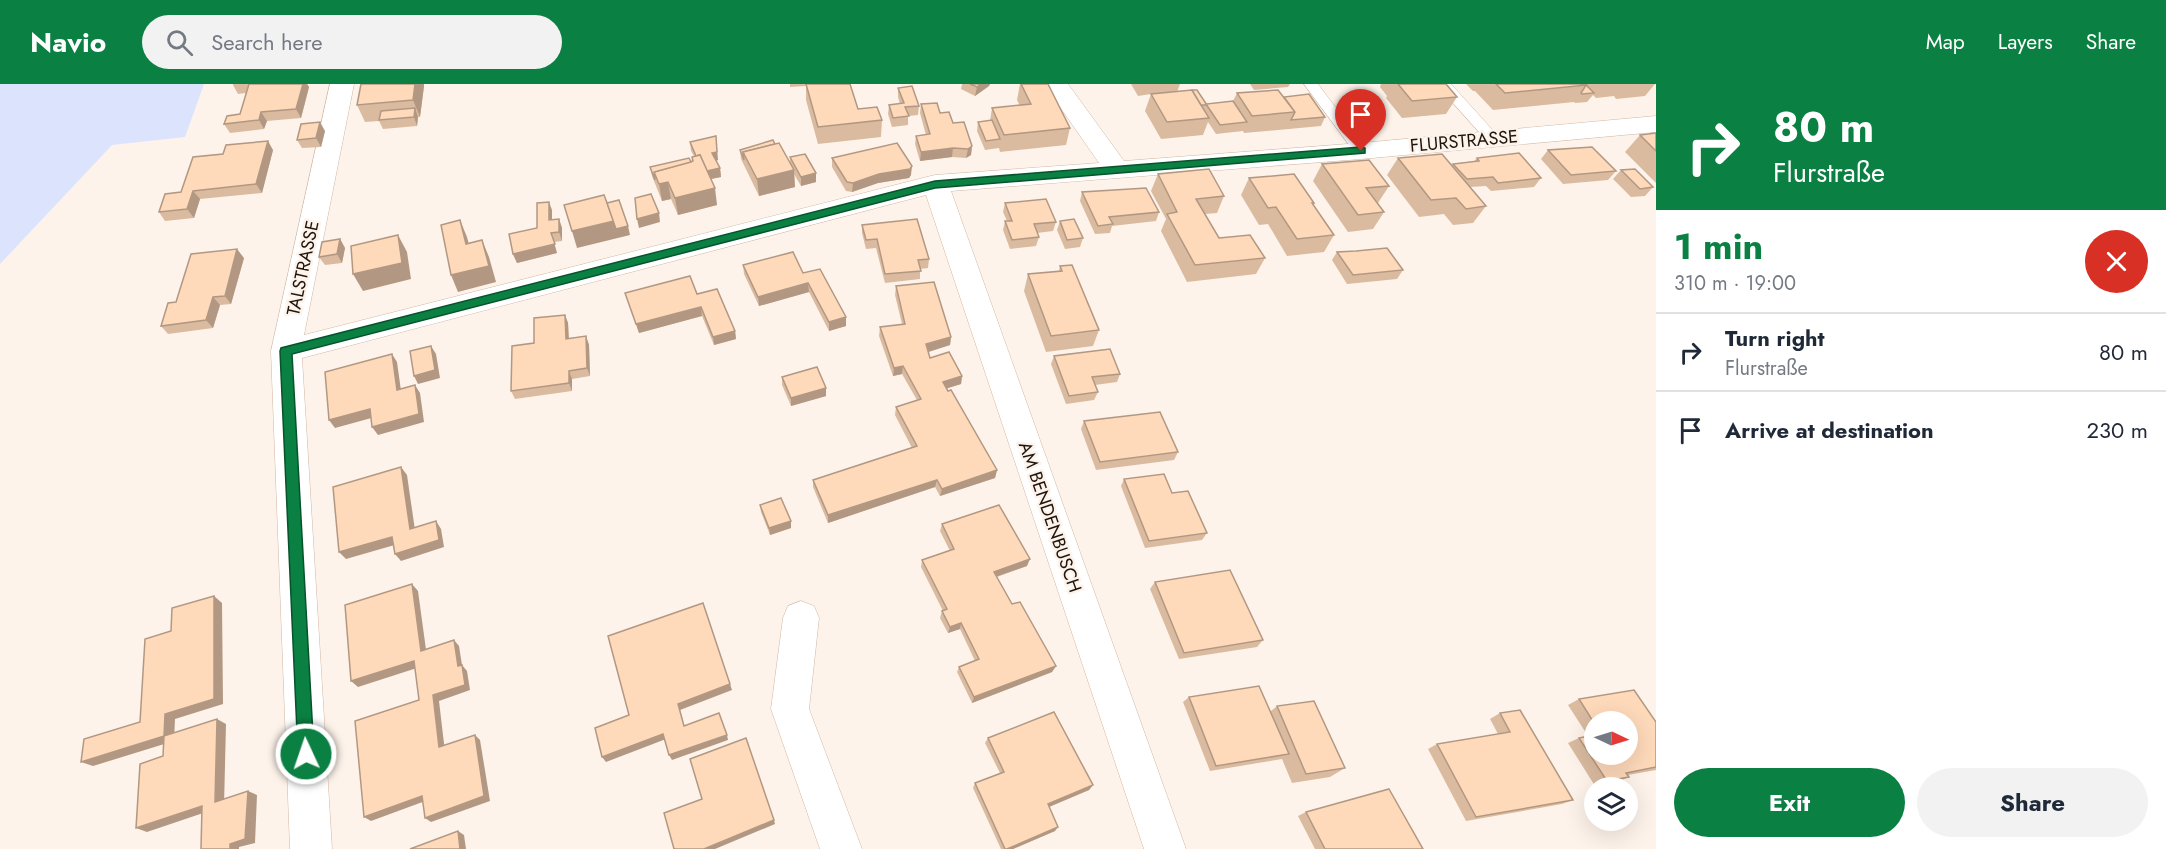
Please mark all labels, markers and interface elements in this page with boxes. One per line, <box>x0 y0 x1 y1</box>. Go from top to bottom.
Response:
search box <box>142 15 562 69</box>
text: Navio <box>30 22 106 63</box>
icon: search <box>163 26 196 59</box>
text: Search here <box>211 26 322 58</box>
text: Map <box>1926 27 1965 57</box>
text: Layers <box>1998 27 2053 57</box>
text: Share <box>2086 27 2136 57</box>
pin <box>1335 89 1386 151</box>
text: 80 m <box>1773 97 1874 158</box>
icon: arrive <box>1344 98 1377 131</box>
icon: right <box>1674 108 1752 186</box>
street label: FLURSTRASSE <box>1409 123 1519 159</box>
text: Flurstraße <box>1773 153 1885 192</box>
street label: TALSTRASSE <box>280 218 326 318</box>
text: 1 min <box>1674 220 1763 272</box>
button: close <box>2085 230 2148 293</box>
text: 310 m · 19:00 <box>1674 269 1796 298</box>
text: Turn right <box>1725 322 1825 354</box>
icon: right <box>1674 336 1707 369</box>
text: 80 m <box>2099 336 2148 368</box>
text: Flurstraße <box>1725 354 1808 383</box>
icon: arrive <box>1674 414 1707 447</box>
text: Arrive at destination <box>1725 414 1934 446</box>
text: 230 m <box>2087 414 2148 446</box>
street label: AM BENDENBUSCH <box>1012 438 1088 596</box>
north arrow <box>1584 711 1638 765</box>
map controls <box>1584 711 1638 831</box>
position arrow <box>274 722 338 786</box>
button: Exit <box>1674 768 1905 837</box>
button: Share <box>1917 768 2148 837</box>
button: layers <box>1584 777 1638 831</box>

